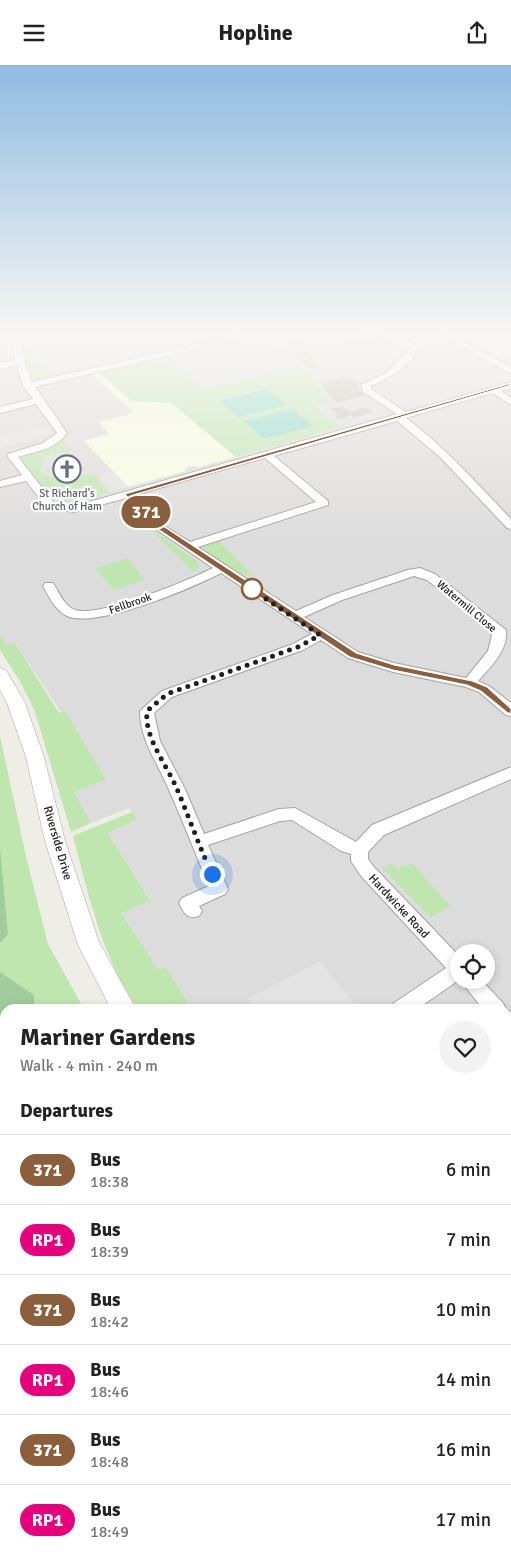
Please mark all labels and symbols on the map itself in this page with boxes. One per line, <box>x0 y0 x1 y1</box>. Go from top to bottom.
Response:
church icon: St Richard's Church of Ham <box>52 454 82 484</box>
place label: St Richard's Church of Ham <box>32 487 102 513</box>
line badge: 371 <box>117 496 175 528</box>
unlabelled marker <box>241 578 263 600</box>
street label: Watermill Close <box>434 578 499 635</box>
street label: Fellbrook <box>107 590 153 617</box>
street label: Riverside Drive <box>40 804 75 882</box>
your location <box>200 862 225 887</box>
street label: Hardwicke Road <box>365 871 432 942</box>

